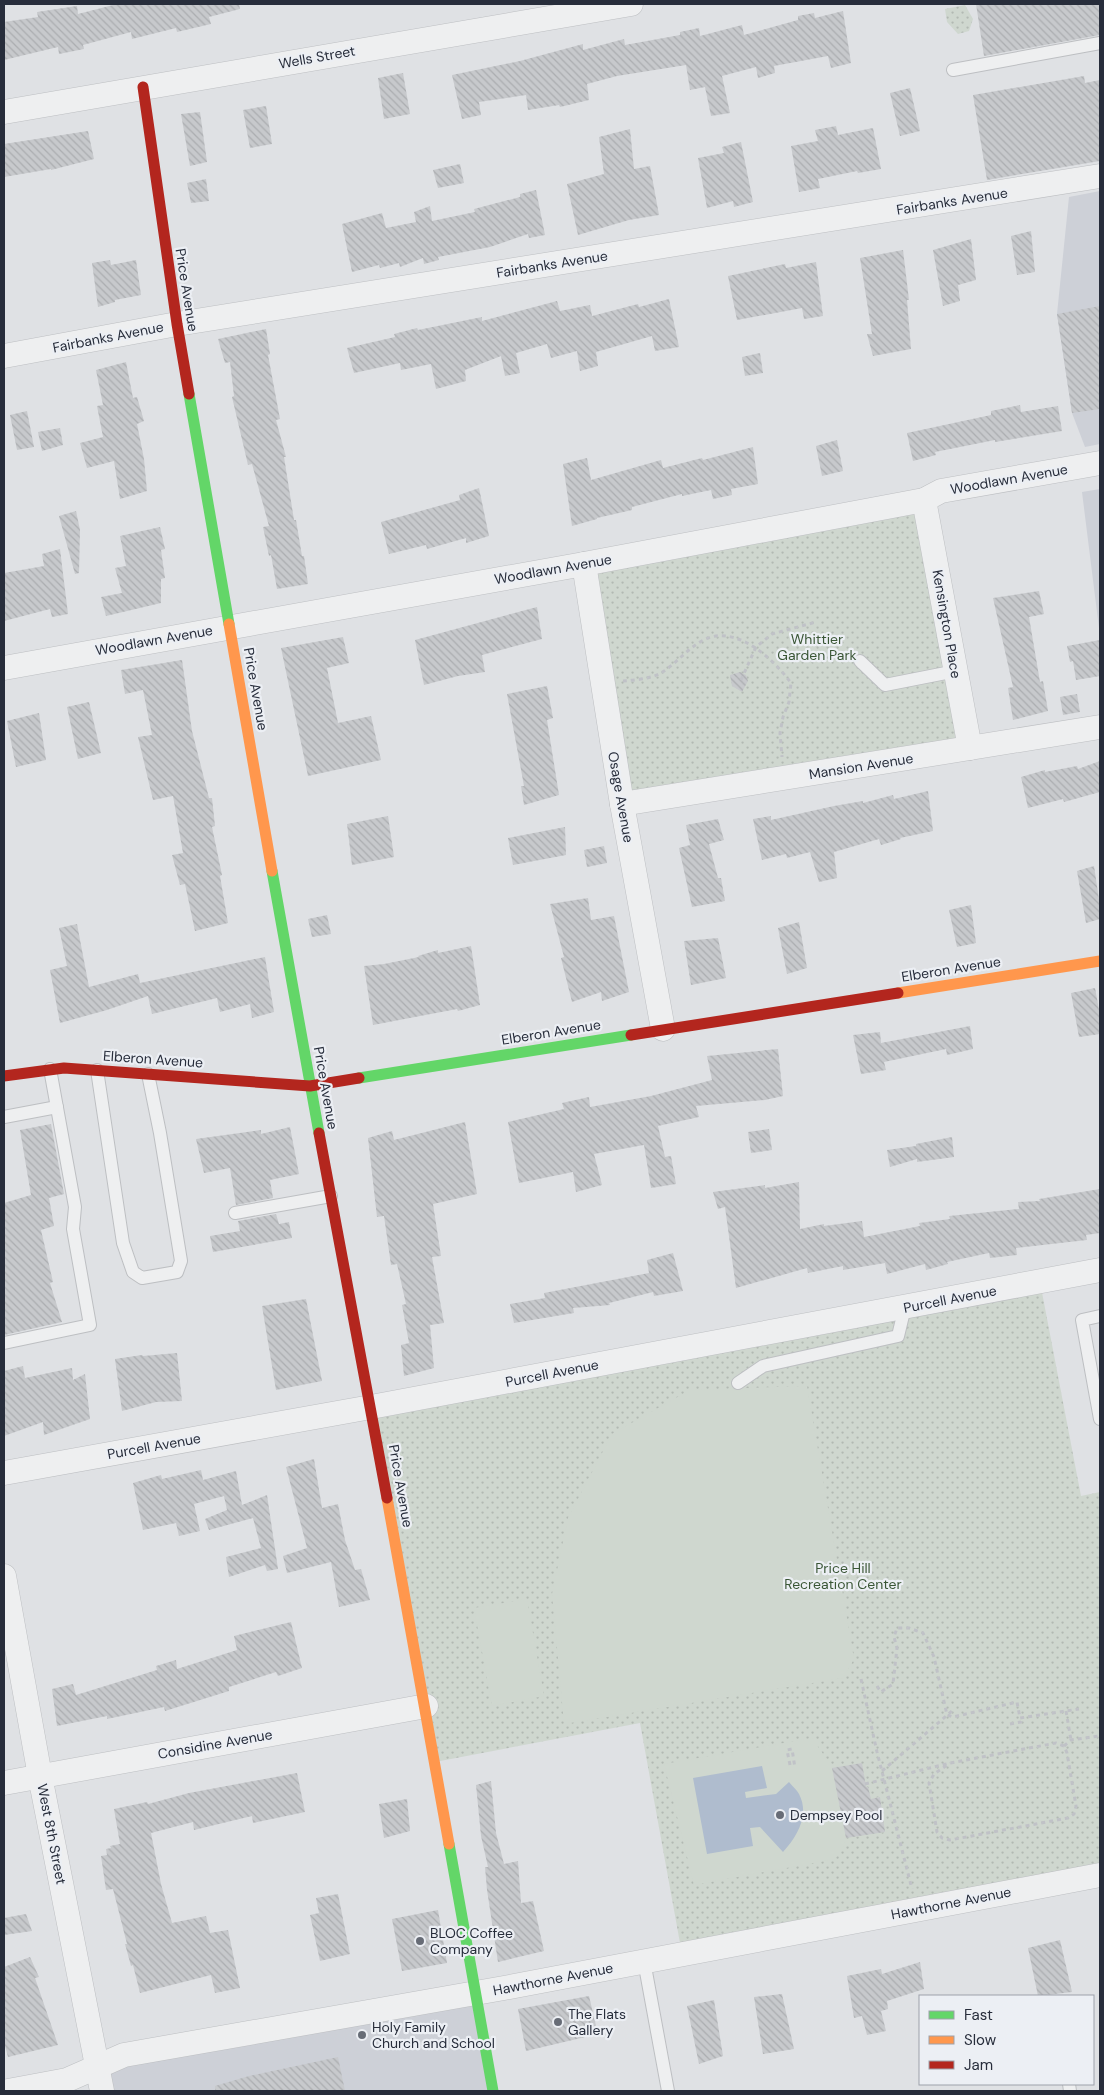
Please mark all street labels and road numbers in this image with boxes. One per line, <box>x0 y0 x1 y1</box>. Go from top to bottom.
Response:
street label: Wells Street <box>277 41 357 73</box>
street label: Fairbanks Avenue <box>895 183 1009 219</box>
street label: Fairbanks Avenue <box>495 246 609 282</box>
street label: Price Avenue <box>172 247 202 333</box>
street label: Fairbanks Avenue <box>51 317 165 357</box>
street label: Woodlawn Avenue <box>949 460 1069 498</box>
street label: Woodlawn Avenue <box>493 550 613 588</box>
street label: Kensington Place <box>929 568 965 680</box>
street label: Woodlawn Avenue <box>94 621 214 659</box>
street label: Price Avenue <box>240 646 272 732</box>
street label: Mansion Avenue <box>808 749 915 783</box>
street label: Osage Avenue <box>604 750 638 844</box>
street label: Elberon Avenue <box>900 952 1002 986</box>
street label: Elberon Avenue <box>500 1015 602 1049</box>
street label: Price Avenue <box>310 1045 342 1131</box>
street label: Elberon Avenue <box>102 1047 204 1071</box>
street label: Purcell Avenue <box>902 1281 998 1317</box>
street label: Purcell Avenue <box>504 1355 600 1391</box>
street label: Purcell Avenue <box>106 1429 202 1463</box>
street label: Price Avenue <box>385 1443 417 1529</box>
street label: Considine Avenue <box>156 1725 274 1763</box>
street label: West 8th Street <box>33 1782 71 1886</box>
street label: Hawthorne Avenue <box>889 1883 1013 1923</box>
street label: Hawthorne Avenue <box>491 1959 615 1999</box>

